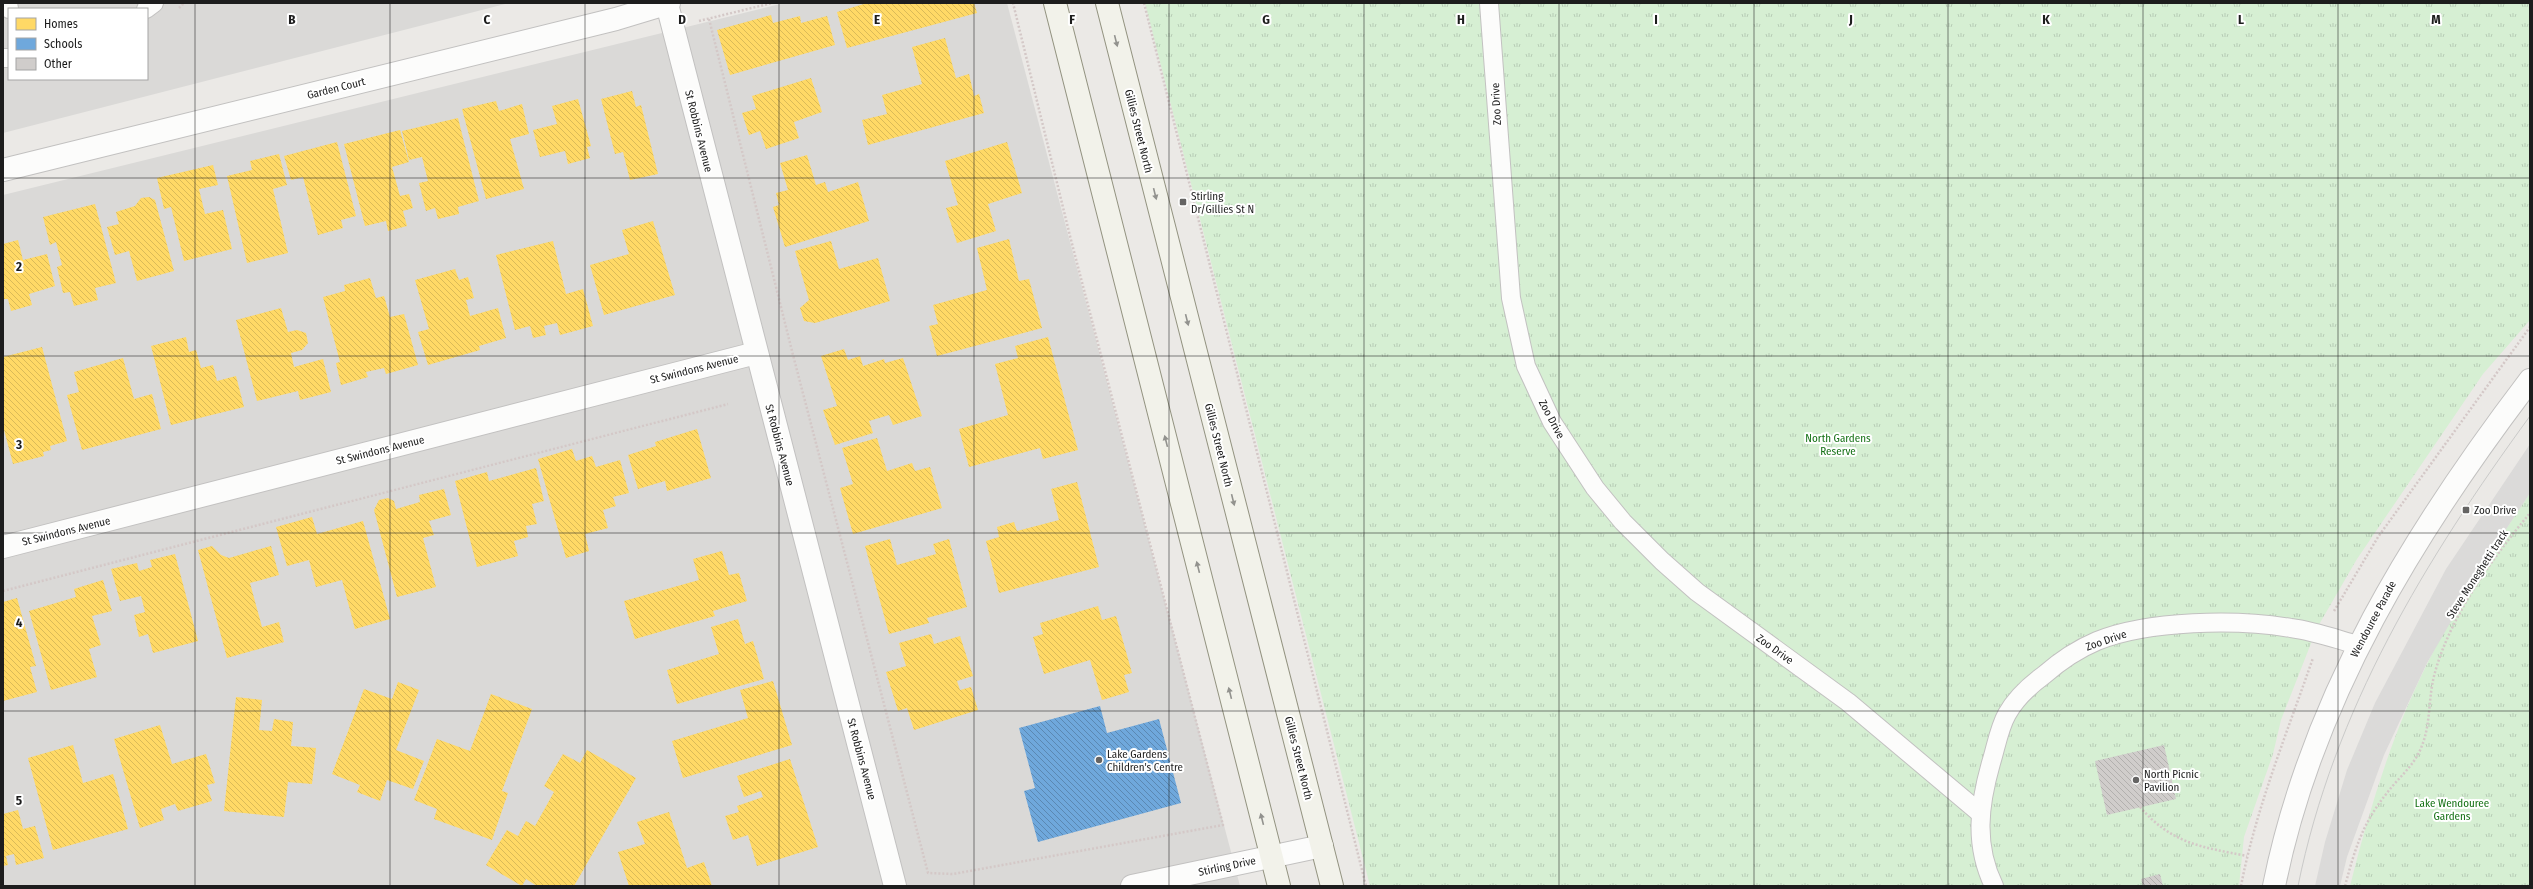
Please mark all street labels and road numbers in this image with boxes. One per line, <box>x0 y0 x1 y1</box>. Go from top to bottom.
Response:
street label: Garden Court <box>306 75 367 102</box>
street label: Zoo Drive <box>1489 82 1504 125</box>
street label: Gillies Street North <box>1122 88 1155 174</box>
street label: St Robbins Avenue <box>682 89 715 173</box>
street label: St Swindons Avenue <box>649 352 740 387</box>
street label: Zoo Drive <box>1536 397 1567 441</box>
street label: Gillies Street North <box>1202 402 1235 488</box>
street label: St Robbins Avenue <box>762 403 797 487</box>
street label: St Swindons Avenue <box>335 433 426 468</box>
street label: St Swindons Avenue <box>21 514 112 549</box>
street label: Steve Moneghetti track <box>2444 527 2511 621</box>
street label: Wendouree Parade <box>2348 579 2399 660</box>
street label: Zoo Drive <box>2084 627 2128 654</box>
street label: Zoo Drive <box>1754 632 1796 667</box>
street label: Gillies Street North <box>1282 715 1315 801</box>
street label: St Robbins Avenue <box>844 717 879 801</box>
street label: Stirling Drive <box>1197 854 1257 879</box>

